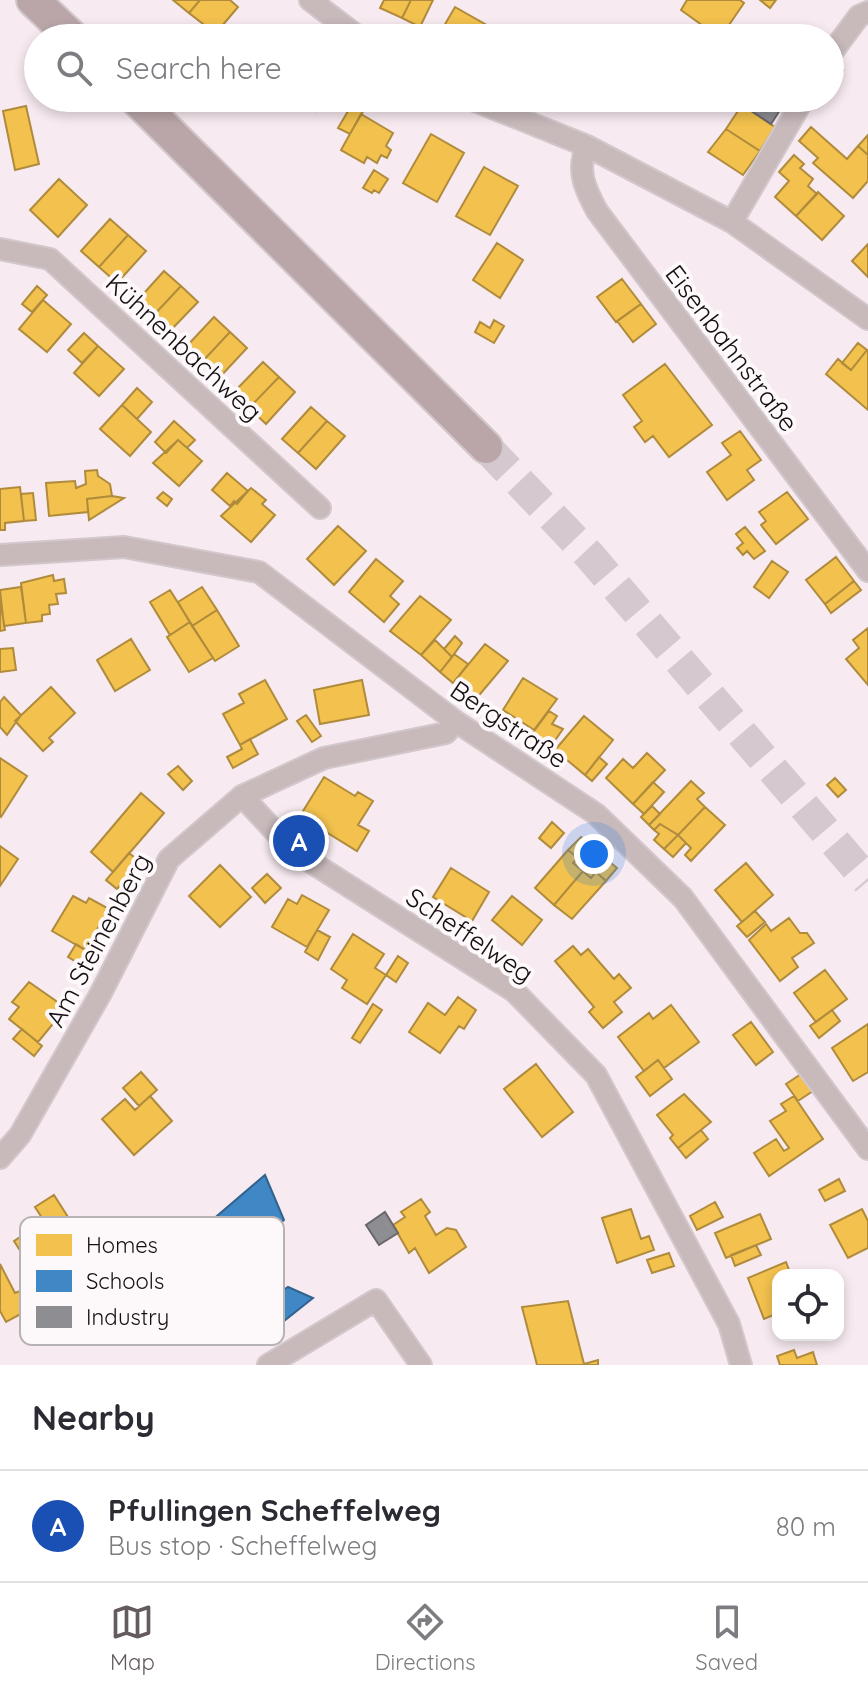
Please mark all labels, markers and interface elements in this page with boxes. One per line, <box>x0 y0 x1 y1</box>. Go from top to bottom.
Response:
search box <box>24 24 844 112</box>
icon: search <box>52 46 96 90</box>
text: Search here <box>116 49 282 87</box>
street label: Eisenbahnstraße <box>658 258 806 438</box>
street label: Kühnenbachweg <box>99 266 269 428</box>
street label: Bergstraße <box>444 673 574 775</box>
pin: A <box>273 811 325 871</box>
your location <box>574 834 614 874</box>
street label: Am Steinenberg <box>38 847 158 1033</box>
street label: Scheffelweg <box>400 880 540 990</box>
legend <box>20 1217 284 1345</box>
text: Homes <box>86 1231 158 1259</box>
text: Schools <box>86 1267 164 1295</box>
map controls <box>772 1269 844 1341</box>
button: locate <box>772 1269 844 1341</box>
text: Industry <box>86 1303 169 1331</box>
text: Nearby <box>32 1396 155 1439</box>
text: Pfullingen Scheffelweg <box>108 1491 441 1529</box>
text: A <box>50 1510 66 1543</box>
text: 80 m <box>776 1510 836 1543</box>
text: Bus stop · Scheffelweg <box>108 1529 378 1562</box>
tab: Map <box>110 1600 155 1676</box>
tab: Directions <box>375 1600 475 1676</box>
tab: Saved <box>695 1600 758 1676</box>

